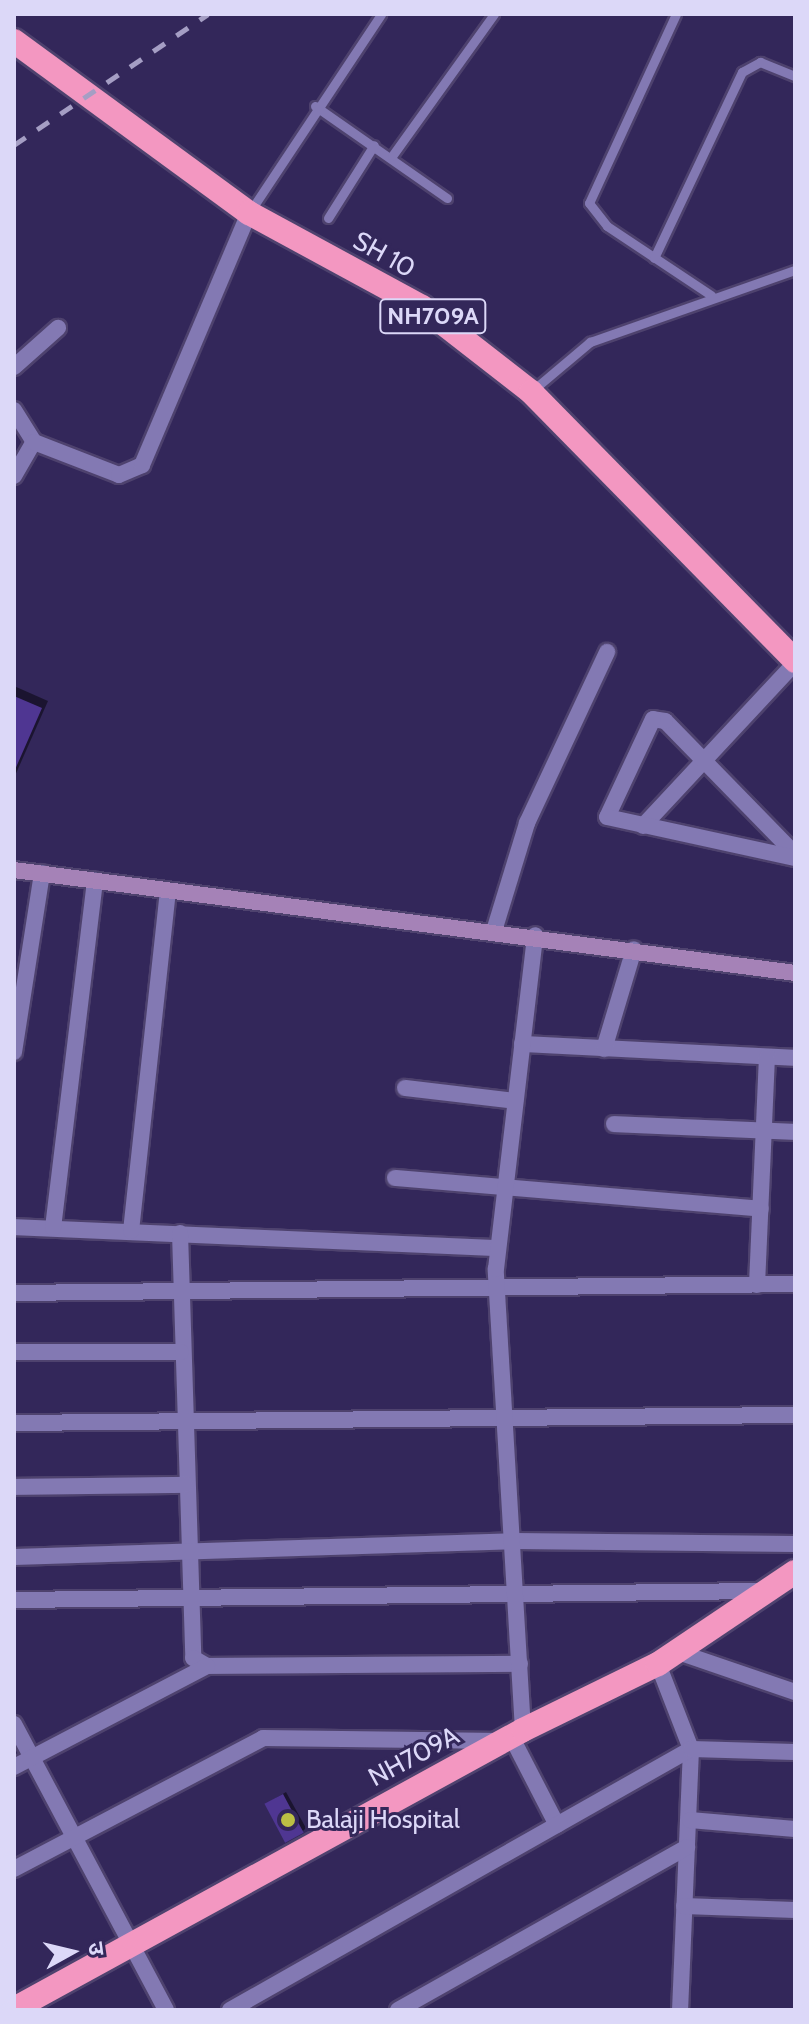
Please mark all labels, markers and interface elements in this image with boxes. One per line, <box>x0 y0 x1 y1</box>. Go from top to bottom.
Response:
street label: SH 10 <box>348 225 420 285</box>
road number: NH709A <box>379 296 487 336</box>
street label: NH709A <box>363 1720 465 1794</box>
place label: Balaji Hospital <box>306 1804 460 1836</box>
marker: Balaji Hospital <box>277 1809 299 1831</box>
north arrow <box>32 1912 112 1992</box>
text: उ <box>82 1940 111 1957</box>

